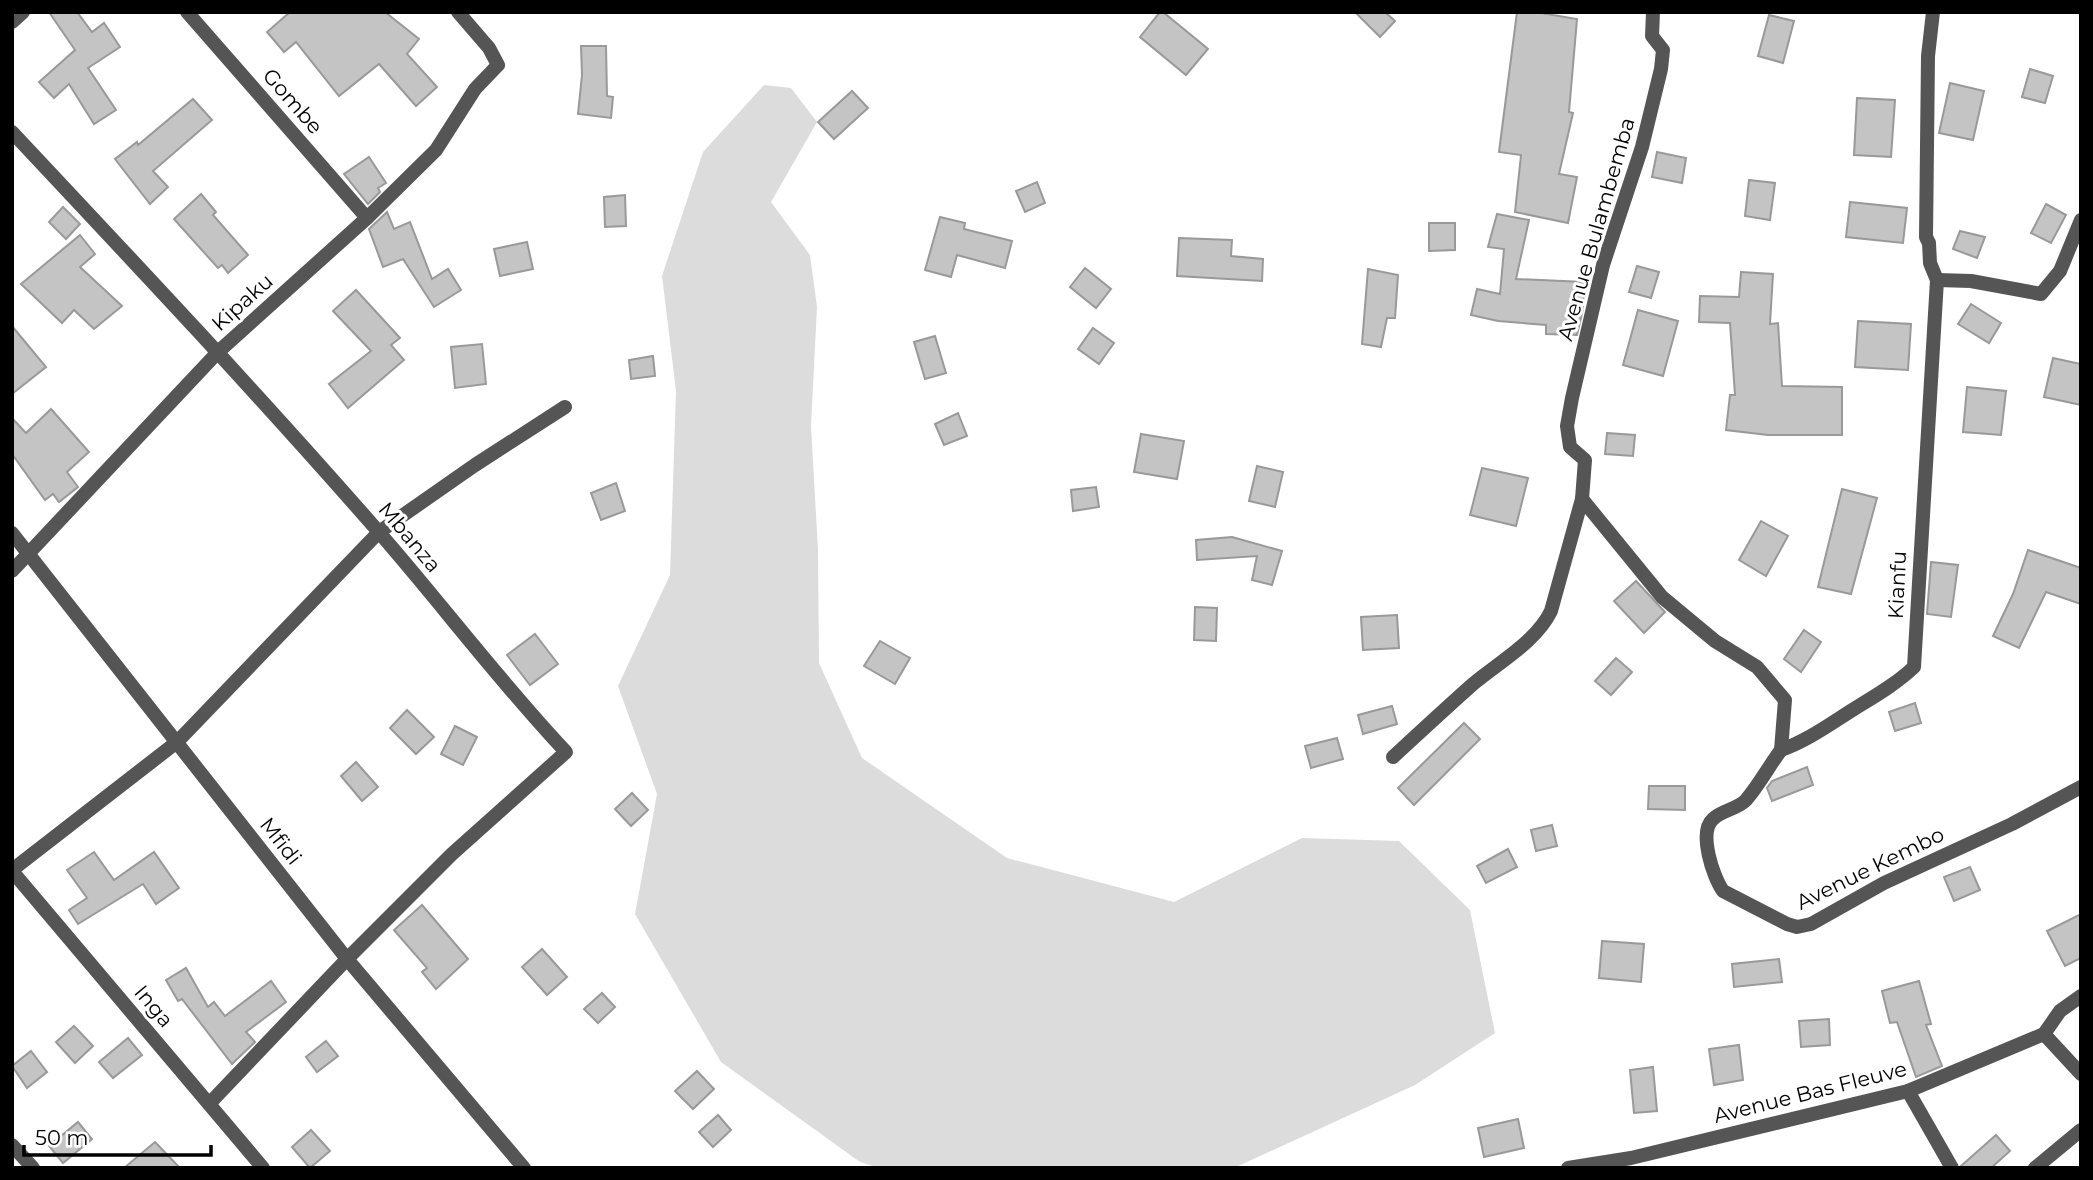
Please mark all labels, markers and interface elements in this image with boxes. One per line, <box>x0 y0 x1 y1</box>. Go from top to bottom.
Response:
street label: Gombe <box>258 63 328 139</box>
street label: Avenue Bulambemba <box>1552 115 1640 343</box>
street label: Kipaku <box>206 268 278 336</box>
street label: Mbanza <box>373 497 447 577</box>
street label: Kianfu <box>1883 550 1911 620</box>
street label: Mfidi <box>255 813 307 869</box>
street label: Avenue Kembo <box>1792 821 1948 915</box>
street label: Inga <box>129 980 179 1032</box>
street label: Avenue Bas Fleuve <box>1711 1056 1909 1128</box>
scale bar <box>24 1114 212 1158</box>
text: 50 m <box>35 1125 89 1150</box>

